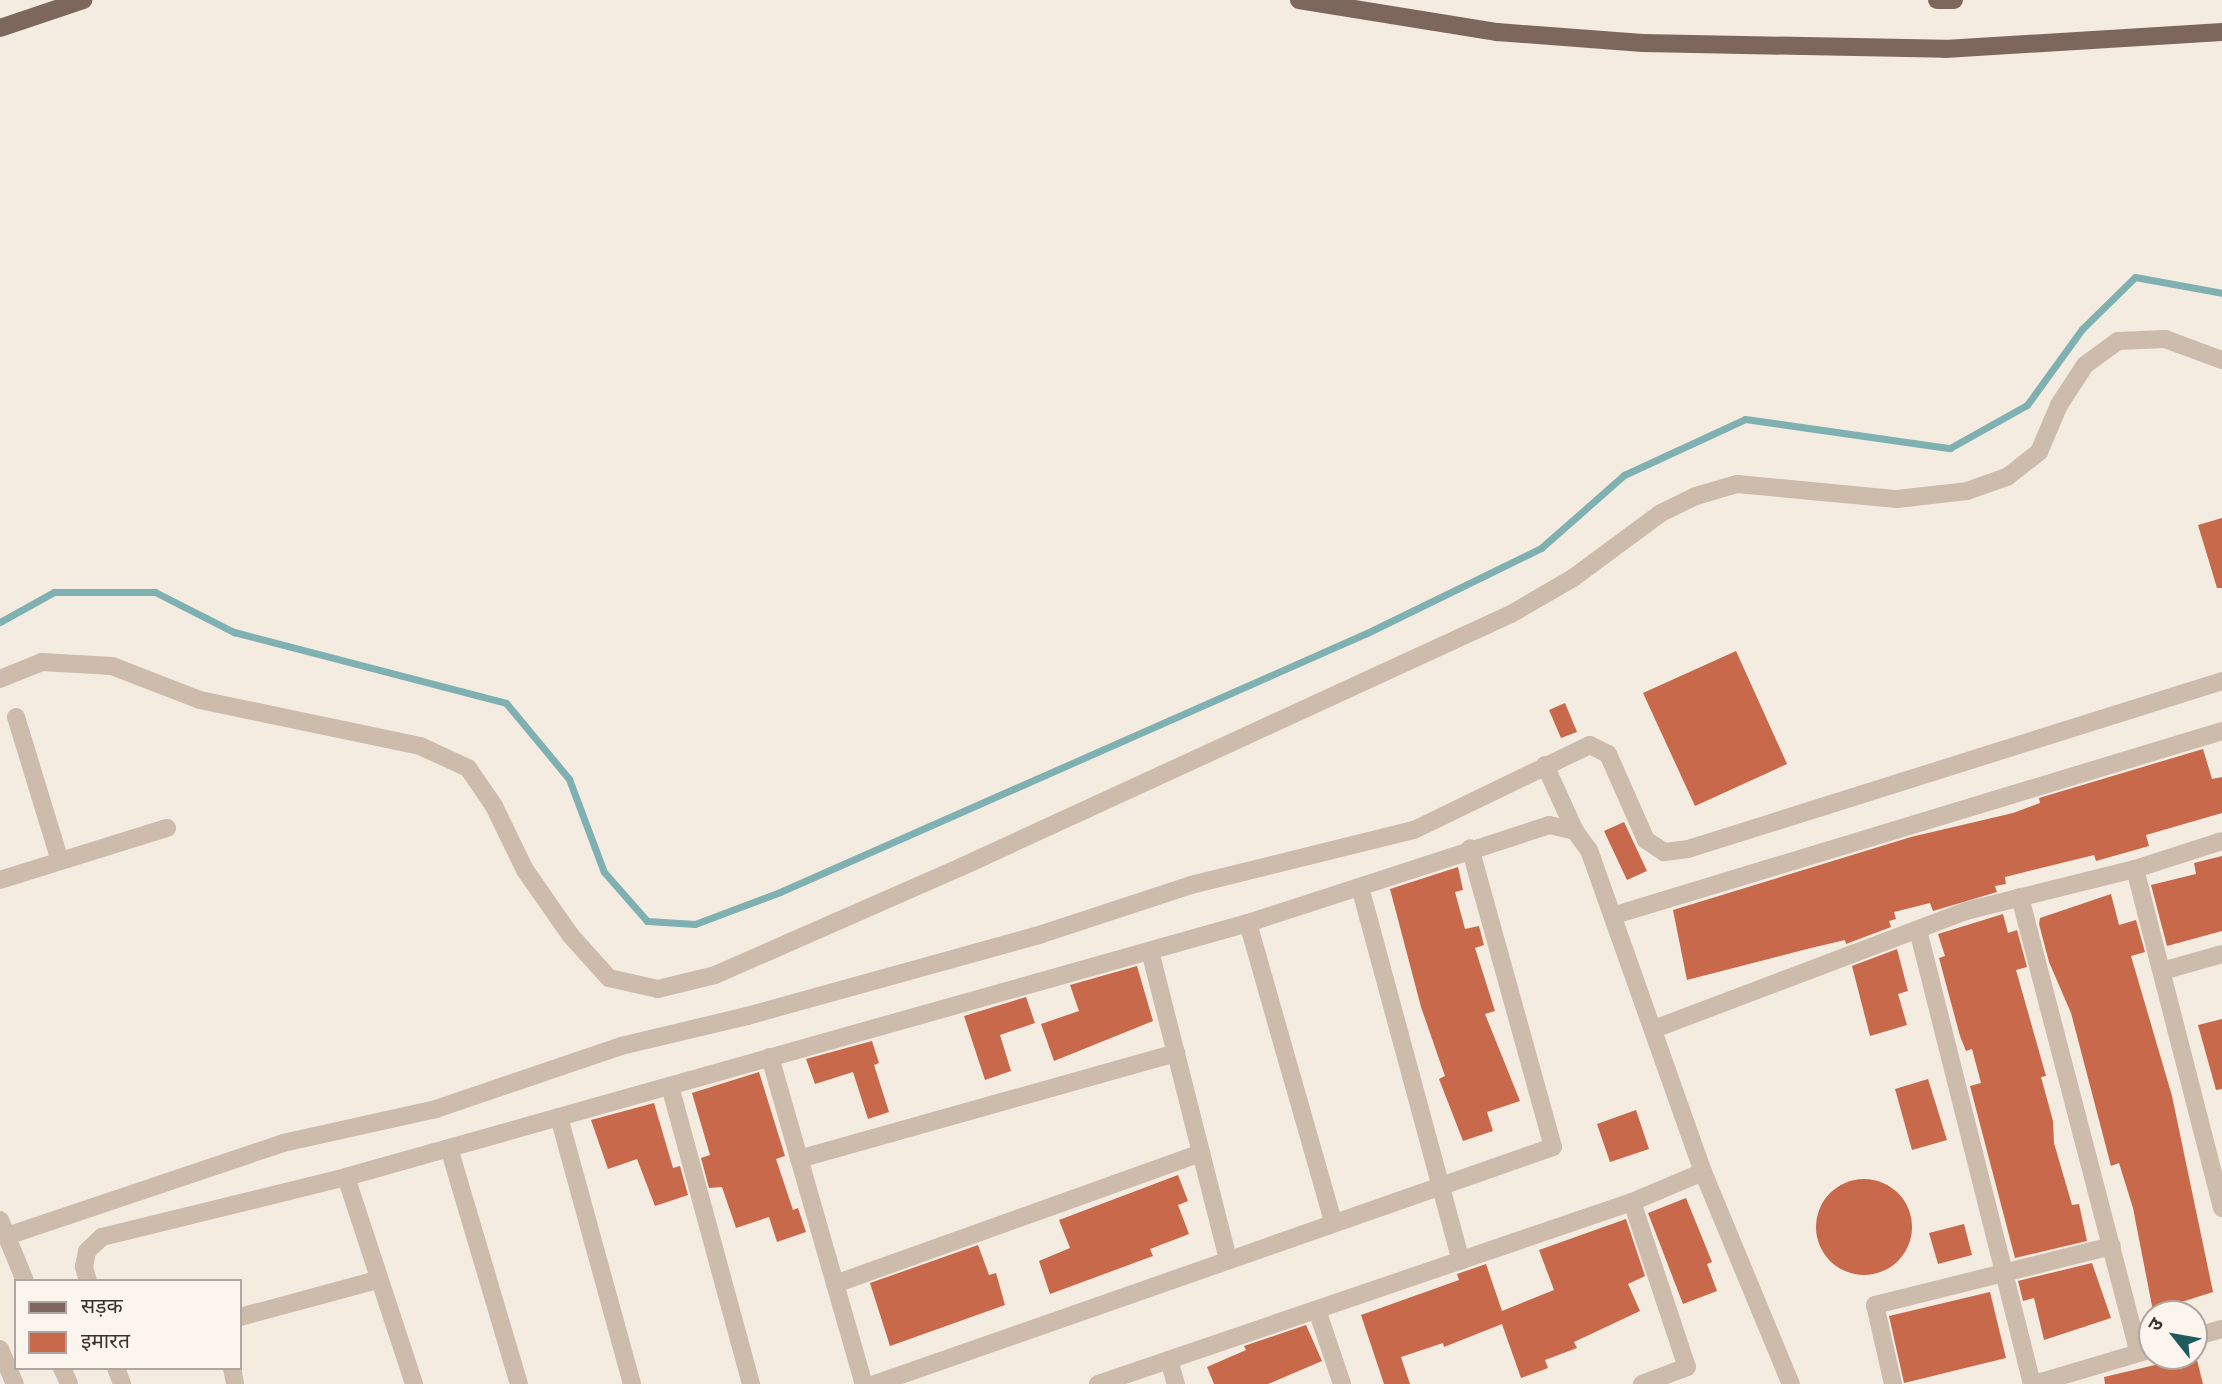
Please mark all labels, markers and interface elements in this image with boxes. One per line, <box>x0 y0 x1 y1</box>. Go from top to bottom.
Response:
legend <box>14 1279 242 1370</box>
text: सड़क <box>81 1294 123 1319</box>
north arrow <box>2138 1300 2208 1370</box>
text: उ <box>2144 1314 2169 1336</box>
text: इमारत <box>81 1329 130 1354</box>

